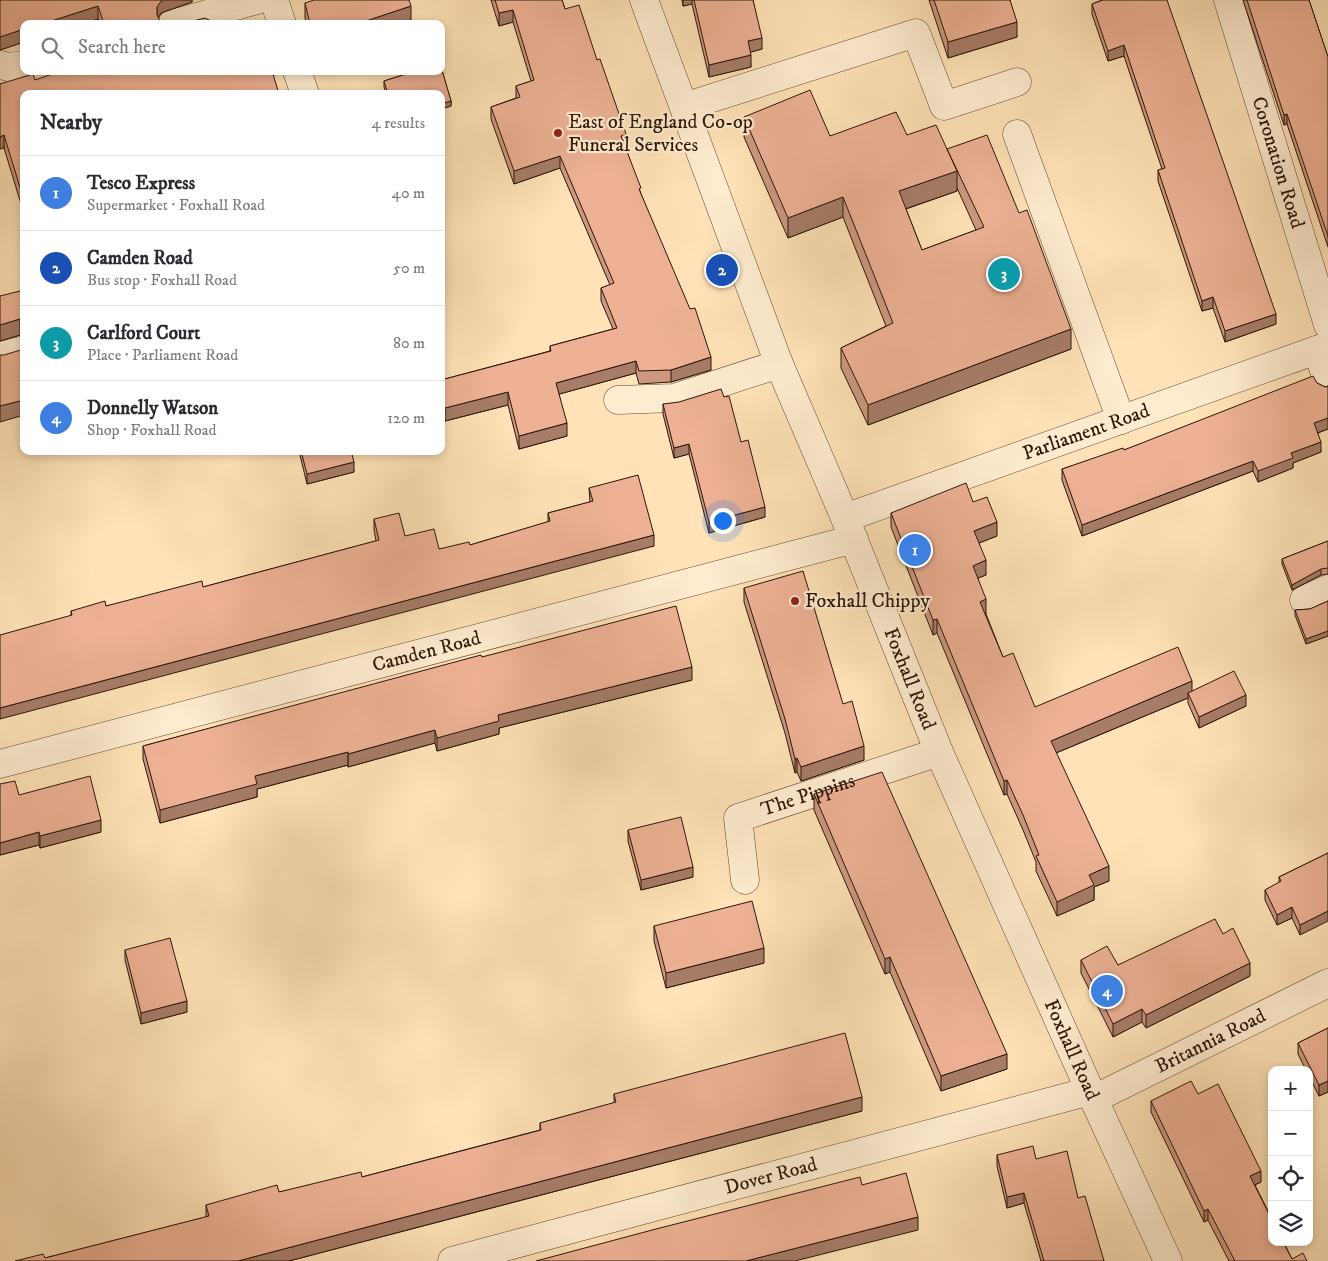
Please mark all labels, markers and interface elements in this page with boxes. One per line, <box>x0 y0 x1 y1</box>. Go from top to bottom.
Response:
search box <box>20 20 445 75</box>
icon: search <box>38 34 66 62</box>
text: Search here <box>78 36 166 59</box>
street label: Coronation Road <box>1246 94 1310 231</box>
text: Nearby <box>40 110 102 136</box>
place label: East of England Co-op Funeral Services <box>568 110 753 158</box>
text: 4 results <box>372 113 425 133</box>
marker: East of England Co-op Funeral Services <box>552 127 564 139</box>
text: Tesco Express <box>87 172 195 195</box>
text: 1 <box>53 183 59 203</box>
text: 40 m <box>392 183 425 203</box>
text: Supermarket · Foxhall Road <box>87 195 265 215</box>
text: Camden Road <box>87 247 193 270</box>
pin: 2 <box>706 251 738 289</box>
pin: 3 <box>988 255 1020 293</box>
text: 2 <box>52 258 60 278</box>
text: 50 m <box>393 258 425 278</box>
text: Bus stop · Foxhall Road <box>87 270 237 290</box>
text: Carlford Court <box>87 322 200 345</box>
text: 3 <box>53 333 59 353</box>
text: 80 m <box>393 333 425 353</box>
text: Place · Parliament Road <box>87 345 238 365</box>
text: Donnelly Watson <box>87 397 218 420</box>
street label: Parliament Road <box>1019 398 1153 466</box>
text: 4 <box>51 408 61 428</box>
text: 120 m <box>387 408 425 428</box>
text: Shop · Foxhall Road <box>87 420 217 440</box>
your location <box>710 508 736 534</box>
pin: 1 <box>899 531 931 569</box>
place label: Foxhall Chippy <box>805 589 930 614</box>
marker: Foxhall Chippy <box>789 595 801 607</box>
street label: Foxhall Road <box>878 624 941 733</box>
street label: Camden Road <box>369 625 483 678</box>
street label: The Pippins <box>758 768 858 822</box>
pin: 4 <box>1091 972 1123 1010</box>
street label: Foxhall Road <box>1038 995 1105 1104</box>
street label: Britannia Road <box>1151 1003 1270 1079</box>
map controls <box>1268 1066 1313 1246</box>
button: + <box>1268 1066 1313 1111</box>
button: − <box>1268 1111 1313 1156</box>
street label: Dover Road <box>722 1152 820 1200</box>
button: locate <box>1268 1156 1313 1201</box>
button: layers <box>1268 1201 1313 1246</box>

